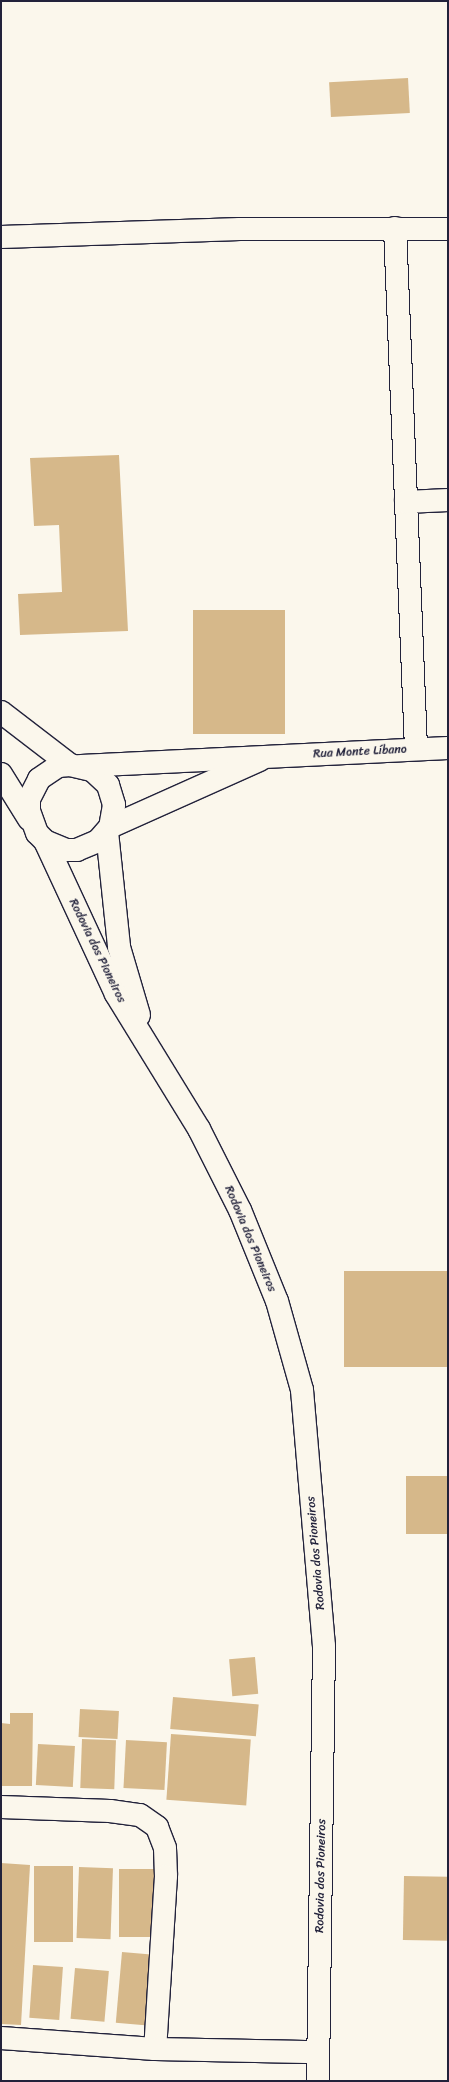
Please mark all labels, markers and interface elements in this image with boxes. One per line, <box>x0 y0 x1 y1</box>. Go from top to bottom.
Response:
street label: Rua Monte Líbano <box>313 742 407 762</box>
street label: Rodovia dos Pioneiros <box>66 897 128 1005</box>
street label: Rodovia dos Pioneiros <box>221 1184 279 1294</box>
street label: Rodovia dos Pioneiros <box>304 1496 328 1610</box>
street label: Rodovia dos Pioneiros <box>313 1819 329 1933</box>

